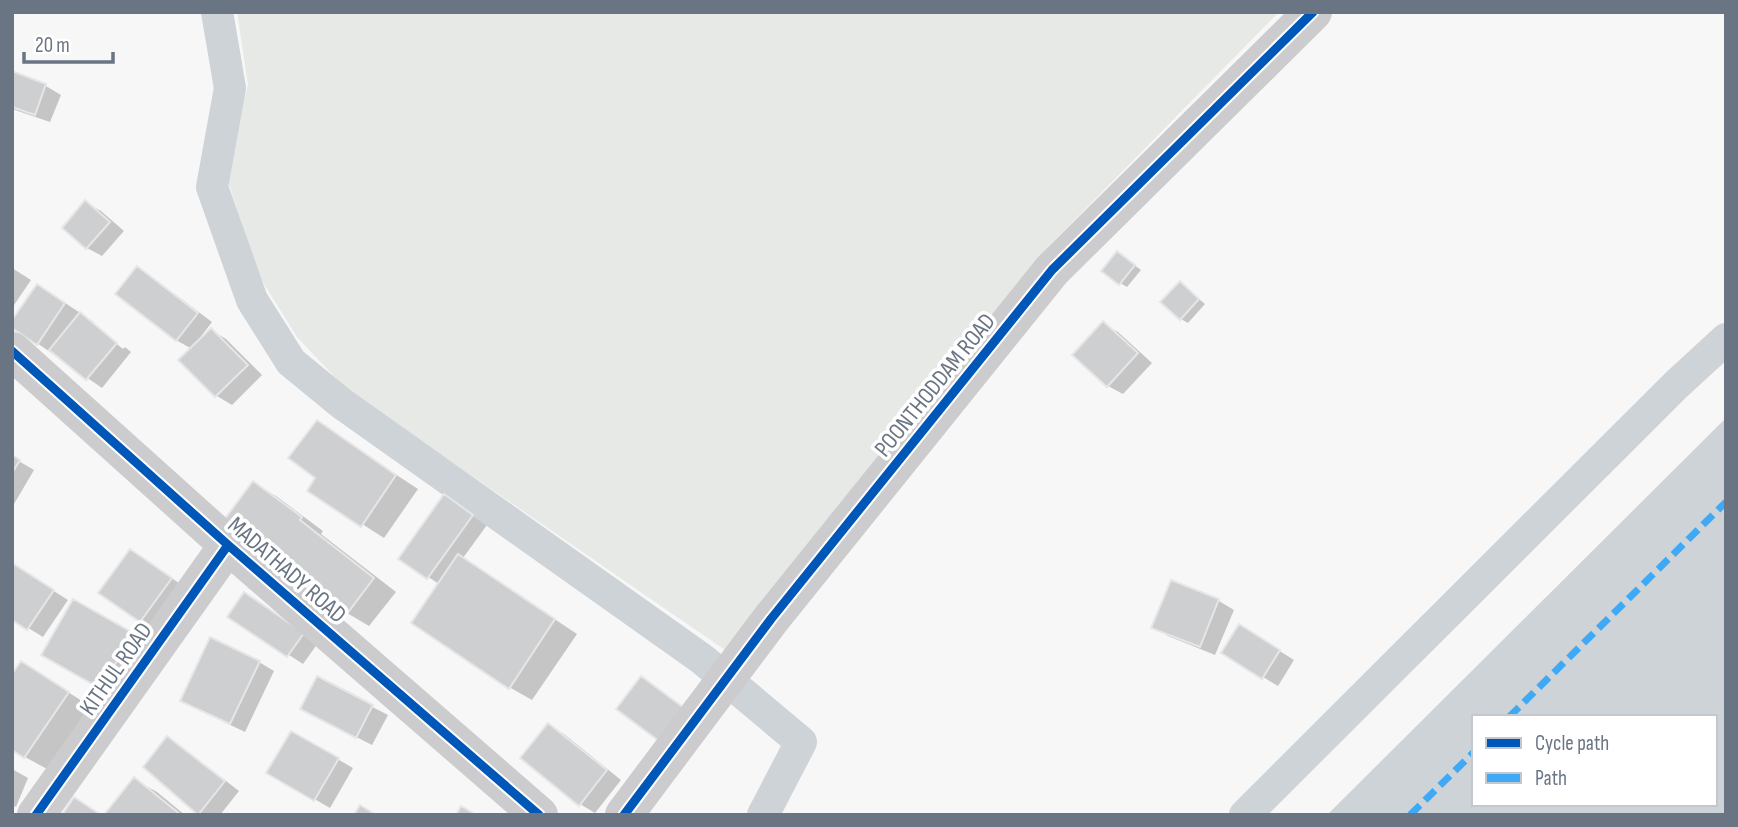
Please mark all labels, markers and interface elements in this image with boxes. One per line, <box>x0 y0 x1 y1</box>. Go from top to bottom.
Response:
scale bar <box>24 21 114 65</box>
text: 20 m <box>35 33 70 58</box>
street label: POONTHODDAM ROAD <box>868 307 1002 463</box>
street label: MADATHADY ROAD <box>222 511 352 629</box>
street label: KITHUL ROAD <box>73 617 159 721</box>
legend <box>1472 715 1717 806</box>
text: Cycle path <box>1535 731 1609 756</box>
text: Path <box>1535 766 1567 791</box>

